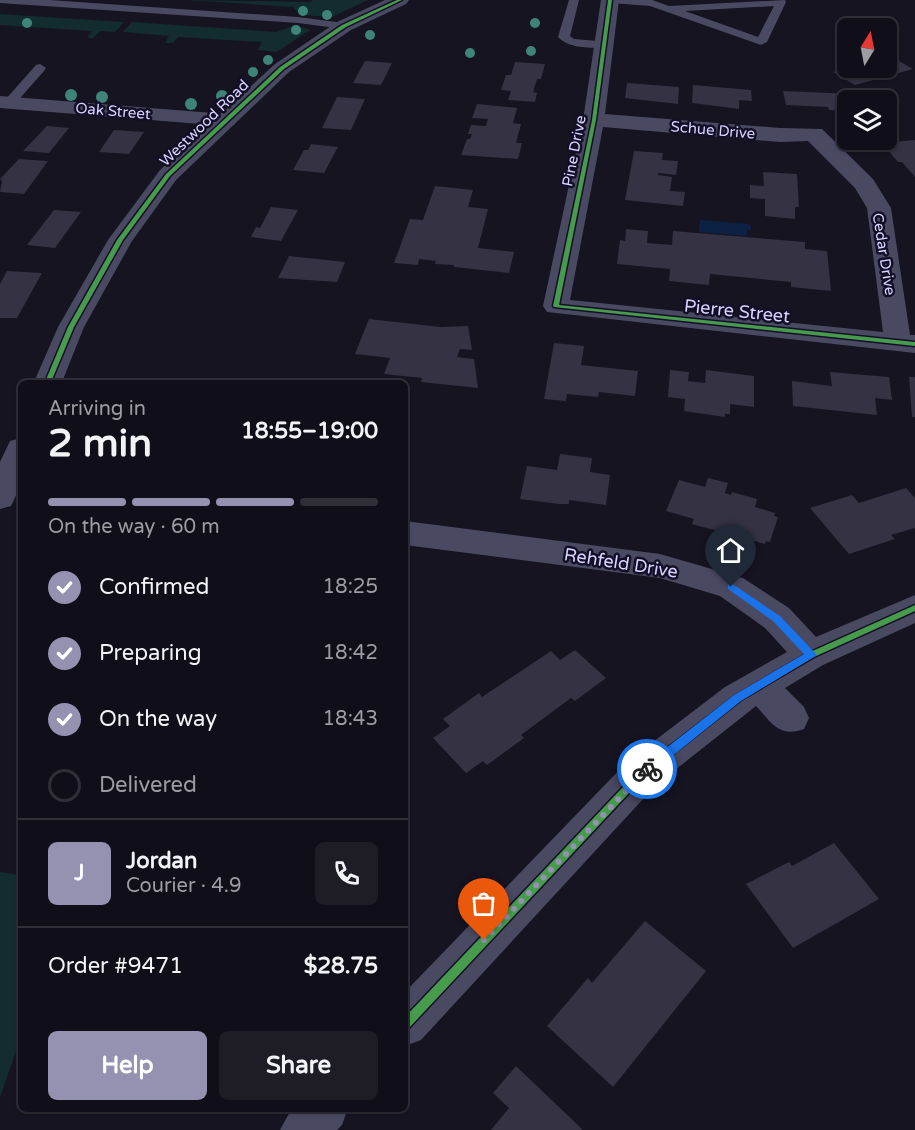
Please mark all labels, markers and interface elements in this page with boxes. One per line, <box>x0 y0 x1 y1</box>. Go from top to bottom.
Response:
north arrow <box>837 18 897 78</box>
map controls <box>837 18 897 150</box>
street label: Westwood Road <box>156 76 252 170</box>
button: layers <box>837 90 897 150</box>
street label: Oak Street <box>75 99 152 123</box>
street label: Pine Drive <box>558 114 590 188</box>
street label: Schue Drive <box>670 117 756 143</box>
street label: Cedar Drive <box>869 212 899 296</box>
street label: Pierre Street <box>683 294 791 328</box>
text: Arriving in <box>48 397 146 421</box>
text: 18:55–19:00 <box>241 418 378 444</box>
text: 2 min <box>48 420 152 467</box>
text: On the way · 60 m <box>48 515 220 539</box>
pin <box>705 525 756 587</box>
icon: home <box>714 534 747 567</box>
street label: Rehfeld Drive <box>562 543 680 583</box>
icon: check <box>48 571 81 604</box>
text: Confirmed <box>99 574 209 600</box>
text: 18:25 <box>323 575 378 599</box>
icon: check <box>48 637 81 670</box>
text: Preparing <box>99 640 202 666</box>
text: 18:42 <box>323 641 378 665</box>
icon: check <box>48 703 81 736</box>
text: On the way <box>99 706 217 732</box>
text: 18:43 <box>323 707 378 731</box>
courier <box>617 739 677 799</box>
icon: bike <box>631 753 664 786</box>
text: Delivered <box>99 772 197 798</box>
button: phone <box>315 842 378 905</box>
text: Jordan <box>126 848 197 874</box>
text: J <box>74 860 85 886</box>
text: Courier · 4.9 <box>126 874 241 898</box>
pin <box>458 878 509 940</box>
icon: bag <box>467 887 500 920</box>
text: Order #9471 <box>48 953 183 979</box>
text: $28.75 <box>304 953 378 979</box>
button: Help <box>48 1031 207 1100</box>
button: Share <box>219 1031 378 1100</box>

